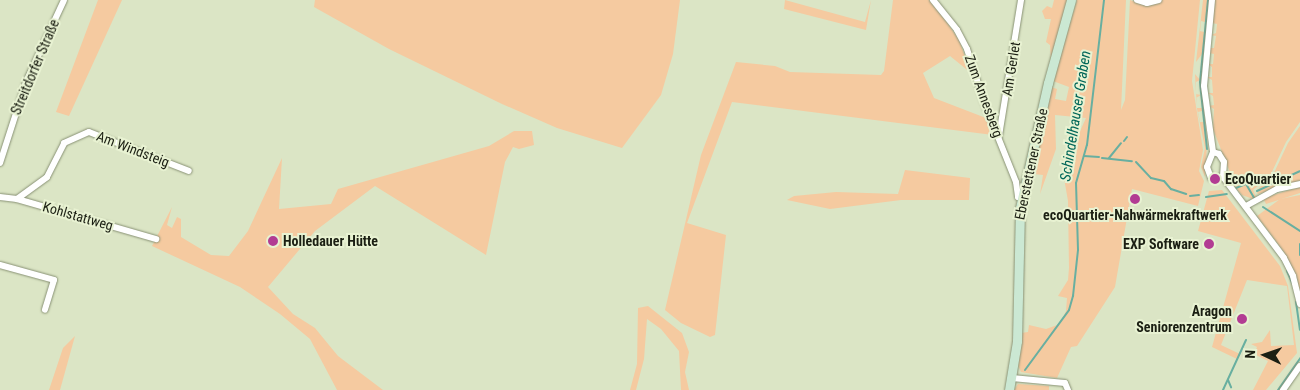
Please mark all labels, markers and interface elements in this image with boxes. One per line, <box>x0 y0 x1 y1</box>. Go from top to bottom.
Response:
street label: Streitdorfer Straße <box>7 17 63 117</box>
street label: Am Gerlet <box>998 41 1024 97</box>
water label: Schindelhauser Graben <box>1057 49 1095 183</box>
street label: Zum Annesberg <box>961 52 1007 140</box>
street label: Eberstettener Straße <box>1011 107 1051 221</box>
street label: Am Windsteig <box>94 127 172 171</box>
place label: EcoQuartier <box>1225 171 1291 187</box>
marker: EcoQuartier <box>1209 173 1221 185</box>
marker: ecoQuartier-Nahwärmekraftwerk <box>1129 193 1141 205</box>
street label: Kohlstattweg <box>41 198 115 234</box>
place label: ecoQuartier-Nahwärmekraftwerk <box>1043 207 1227 223</box>
place label: Holledauer Hütte <box>283 233 378 249</box>
marker: Holledauer Hütte <box>267 235 279 247</box>
place label: EXP Software <box>1123 236 1199 252</box>
marker: EXP Software <box>1203 238 1215 250</box>
place label: Aragon Seniorenzentrum <box>1136 303 1232 336</box>
marker: Aragon Seniorenzentrum <box>1236 313 1248 325</box>
north arrow <box>1240 330 1290 380</box>
text: N <box>1242 350 1258 359</box>

